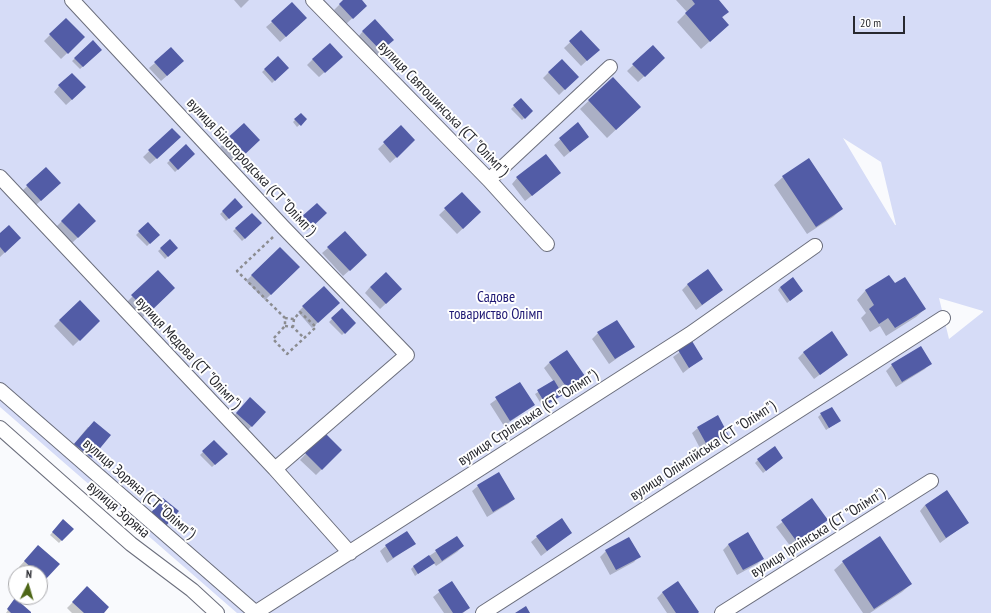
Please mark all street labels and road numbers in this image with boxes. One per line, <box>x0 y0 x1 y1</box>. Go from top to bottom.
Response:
street label: вулиця Святошинська (СТ "Олімп") <box>374 38 512 180</box>
street label: вулиця Білогородська (СТ "Олімп") <box>182 94 320 240</box>
street label: вулиця Медова (СТ "Олімп") <box>131 293 245 413</box>
street label: вулиця Стрілецька (СТ "Олімп") <box>455 366 601 470</box>
street label: вулиця Олімпійська (СТ "Олімп") <box>627 397 779 505</box>
street label: вулиця Зоряна (СТ "Олімп") <box>79 435 199 543</box>
street label: вулиця Зоряна <box>83 478 153 542</box>
street label: вулиця Ірпінська (СТ "Олімп") <box>748 484 888 582</box>

